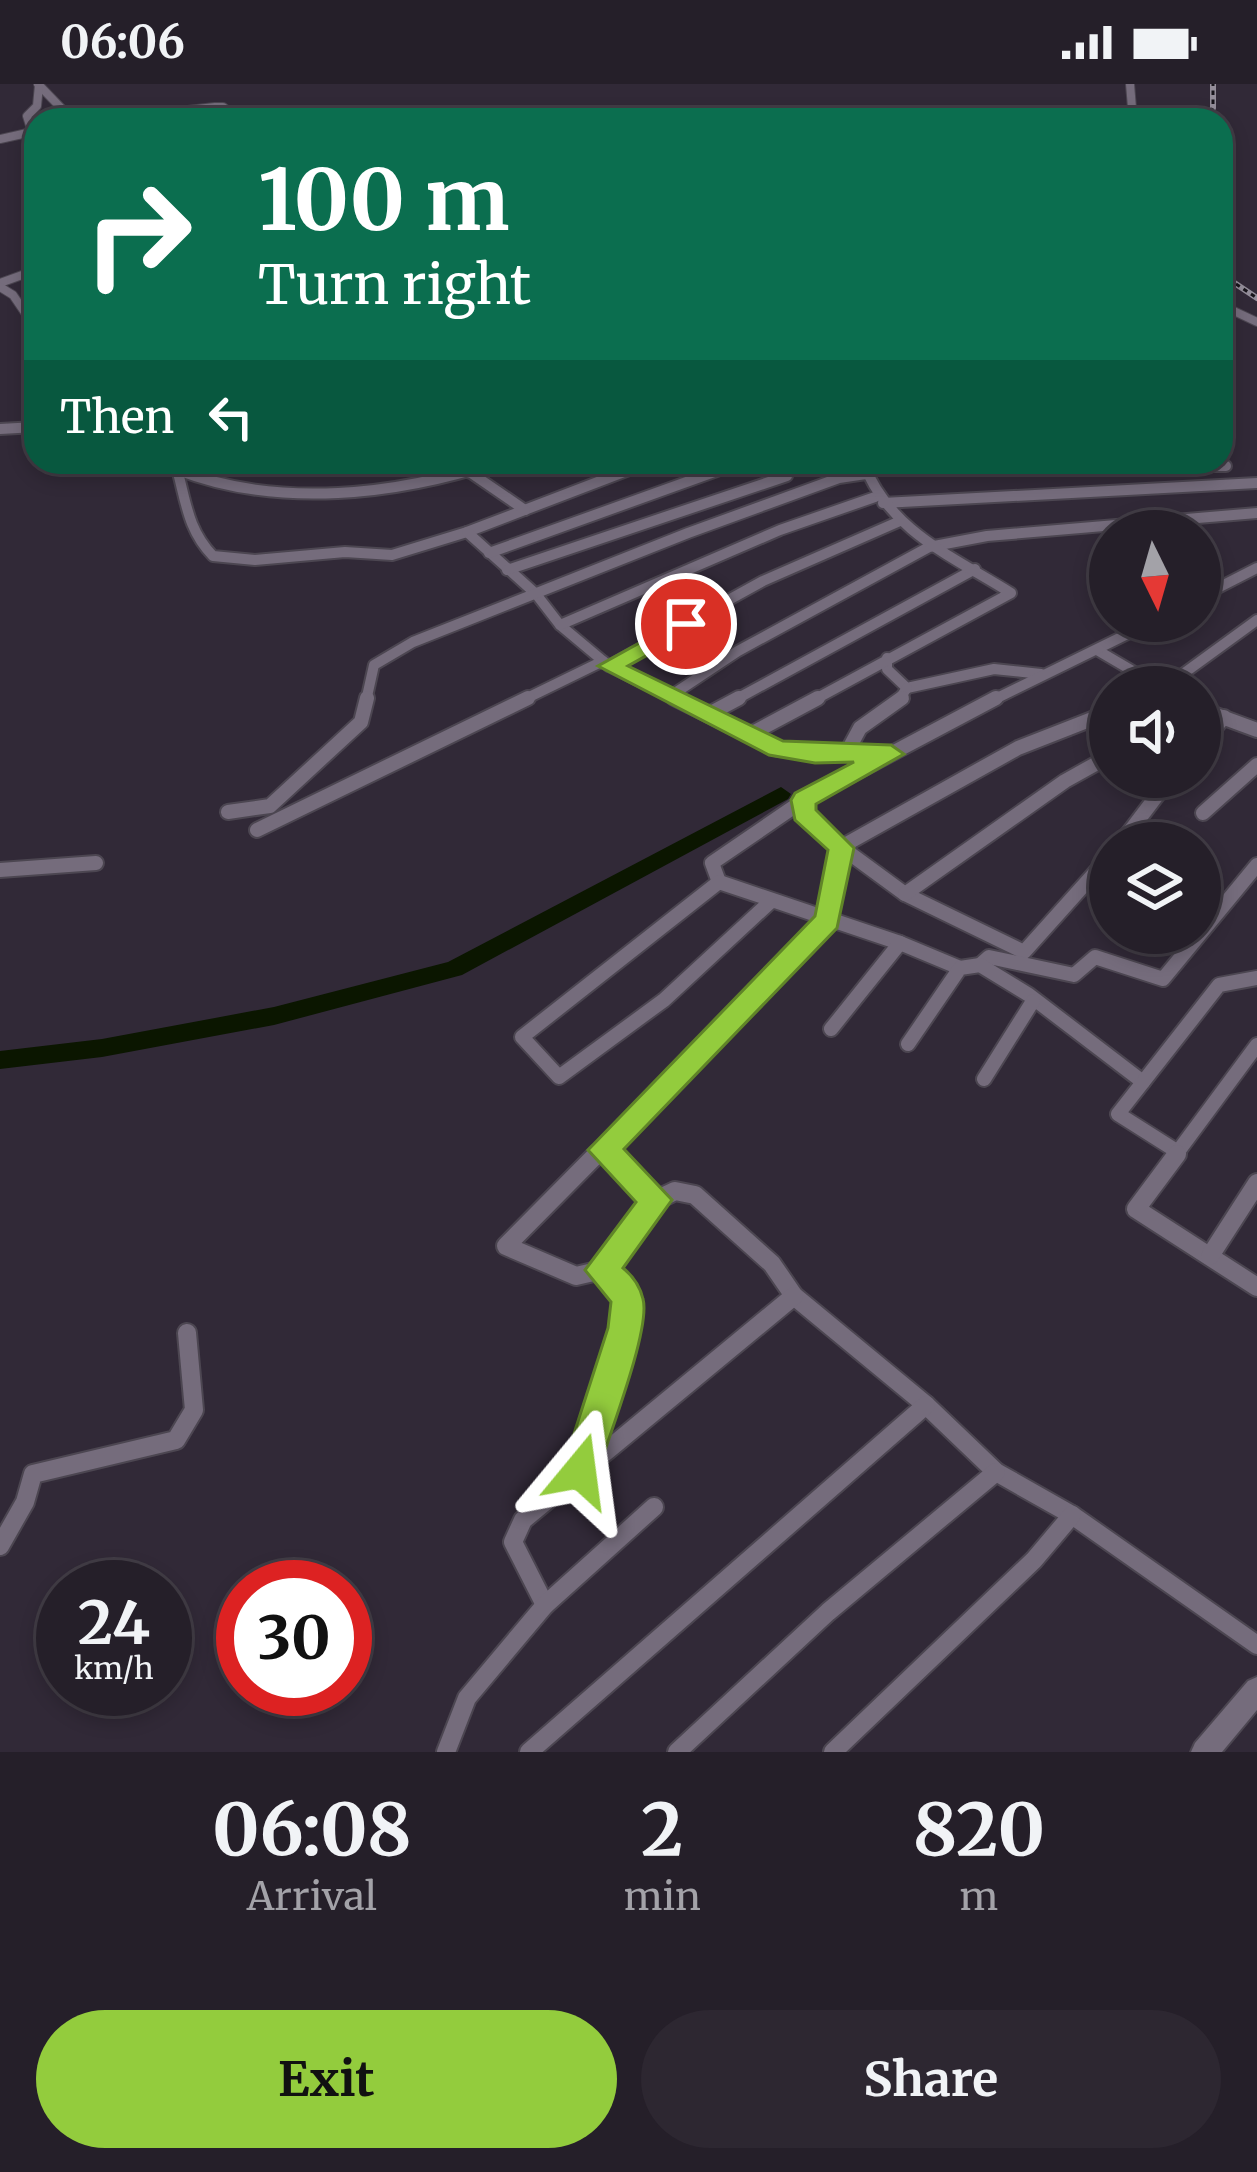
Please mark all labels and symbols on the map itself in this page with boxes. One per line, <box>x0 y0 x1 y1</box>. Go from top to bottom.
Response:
north arrow <box>1089 510 1221 642</box>
pin <box>635 573 737 675</box>
position arrow <box>517 1408 643 1534</box>
speed limit sign: 30 <box>216 1560 372 1716</box>

